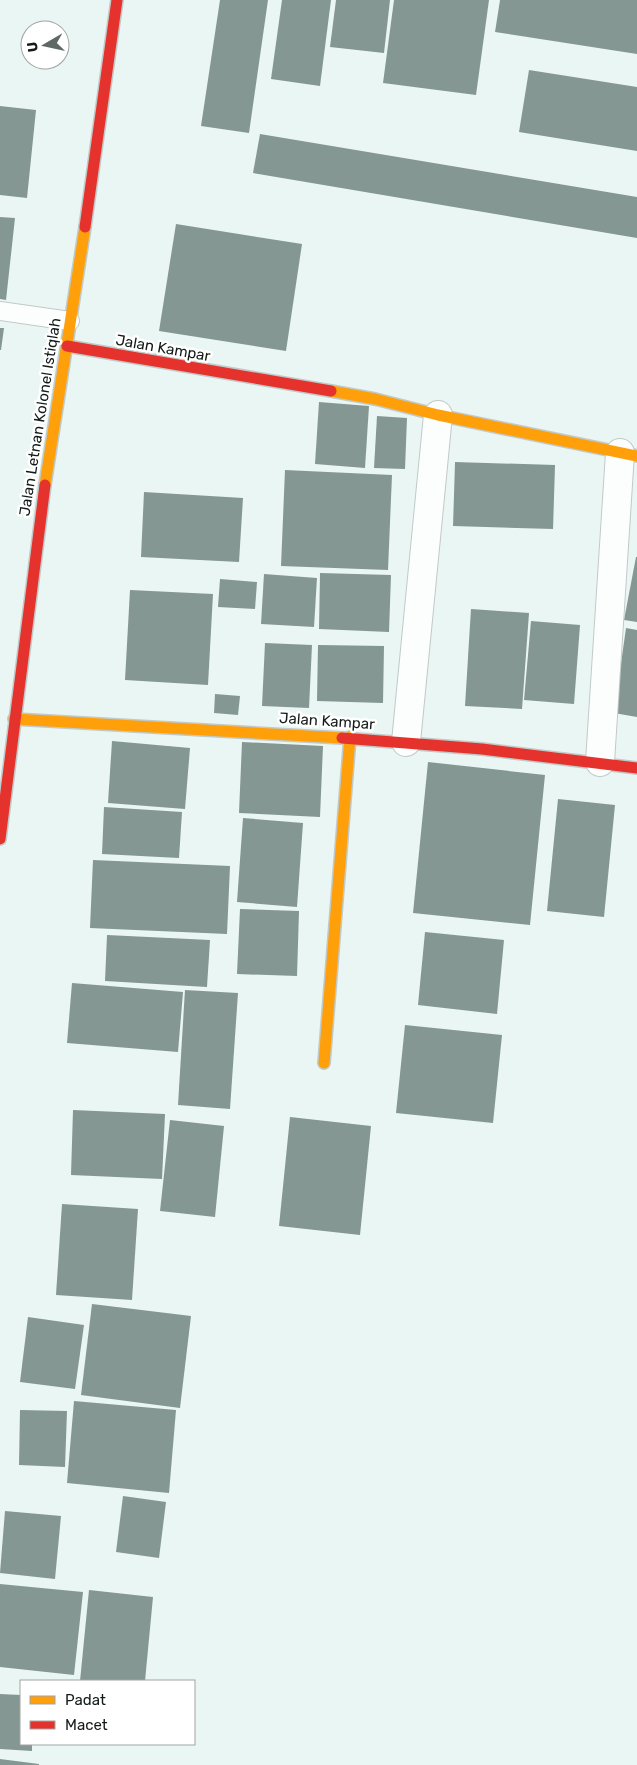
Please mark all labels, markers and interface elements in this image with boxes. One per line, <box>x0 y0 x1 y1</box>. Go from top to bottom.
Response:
north arrow <box>20 20 70 70</box>
text: U <box>23 41 42 53</box>
street label: Jalan Letnan Kolonel Istiqlah <box>15 317 65 517</box>
street label: Jalan Kampar <box>114 331 212 365</box>
street label: Jalan Kampar <box>279 709 376 733</box>
legend <box>20 1680 195 1745</box>
text: Padat <box>65 1691 106 1709</box>
text: Macet <box>65 1716 108 1734</box>

